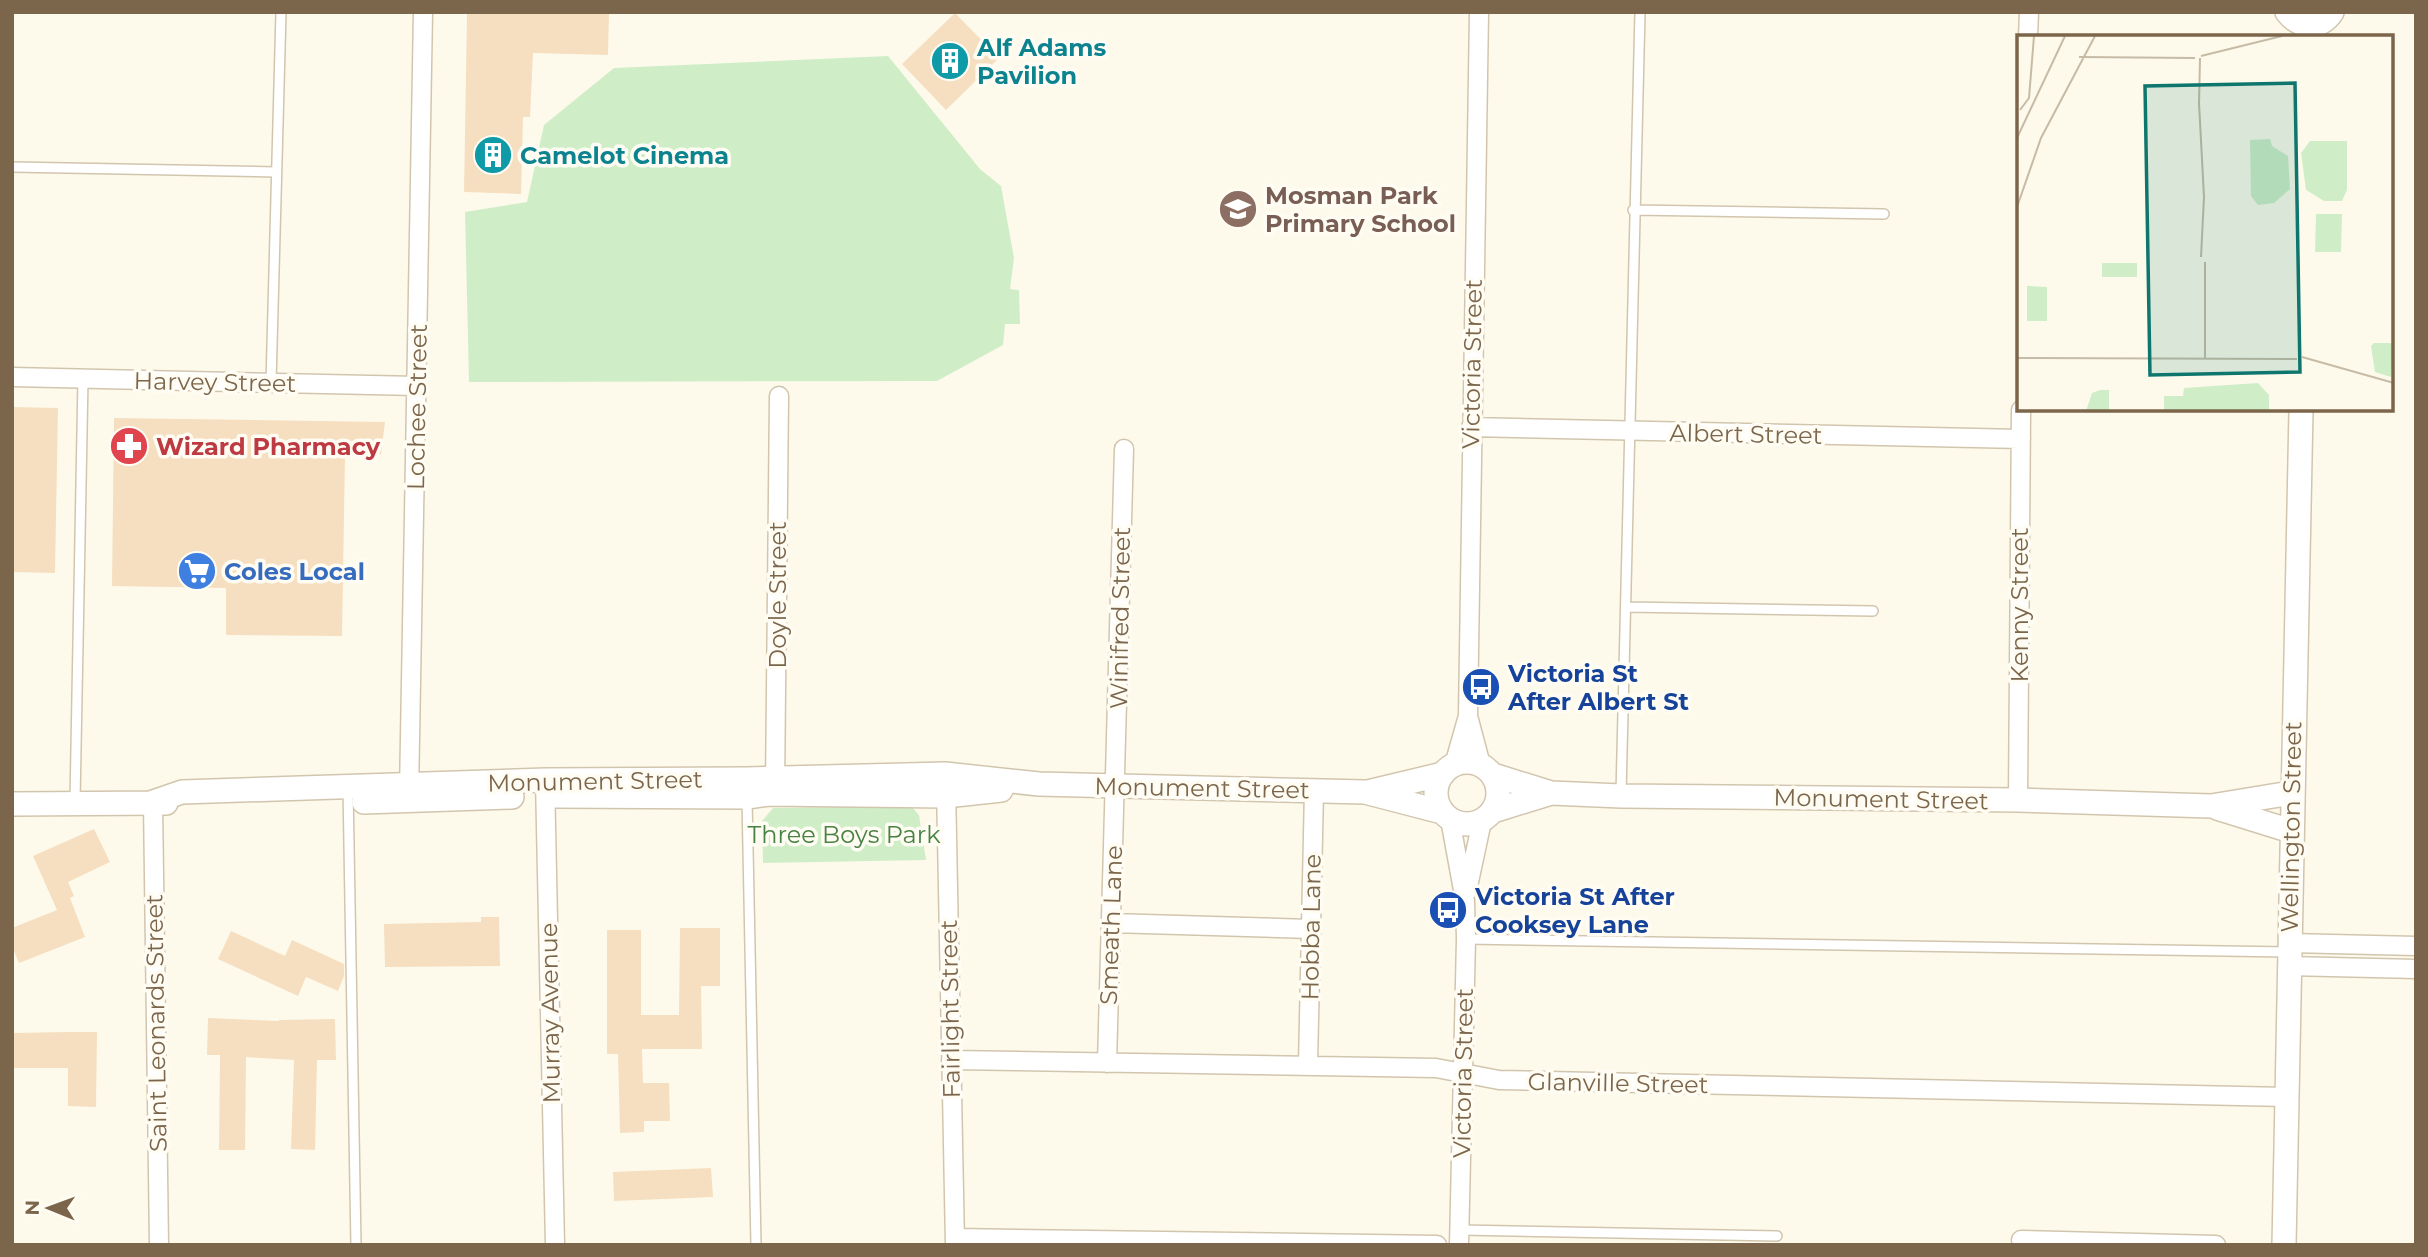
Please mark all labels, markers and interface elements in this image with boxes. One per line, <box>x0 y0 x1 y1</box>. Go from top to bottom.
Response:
place label: Alf Adams Pavilion <box>976 33 1107 90</box>
inset map <box>2017 35 2393 411</box>
building icon: Alf Adams Pavilion <box>929 40 971 82</box>
building icon: Camelot Cinema <box>472 134 514 176</box>
place label: Camelot Cinema <box>520 141 729 170</box>
place label: Mosman Park Primary School <box>1265 181 1456 238</box>
school or university icon: Mosman Park Primary School <box>1217 188 1259 230</box>
street label: Victoria Street <box>1456 279 1488 449</box>
street label: Lochee Street <box>401 323 433 490</box>
street label: Harvey Street <box>134 366 297 398</box>
street label: Albert Street <box>1669 418 1823 450</box>
pharmacy icon: Wizard Pharmacy <box>108 425 150 467</box>
place label: Wizard Pharmacy <box>156 432 381 461</box>
street label: Doyle Street <box>763 521 792 669</box>
street label: Winifred Street <box>1104 526 1136 709</box>
street label: Kenny Street <box>2005 527 2034 682</box>
supermarket icon: Coles Local <box>176 550 218 592</box>
place label: Coles Local <box>224 557 365 586</box>
place label: Victoria St After Albert St <box>1507 659 1690 716</box>
bus stop icon: Victoria St After Albert St <box>1460 666 1502 708</box>
street label: Wellington Street <box>2275 721 2307 933</box>
street label: Monument Street <box>487 765 703 797</box>
street label: Monument Street <box>1094 772 1310 804</box>
street label: Monument Street <box>1773 783 1989 815</box>
park label: Three Boys Park <box>747 820 941 849</box>
street label: Smeath Lane <box>1094 845 1128 1005</box>
street label: Hobba Lane <box>1295 854 1327 1000</box>
place label: Victoria St After Cooksey Lane <box>1474 882 1675 939</box>
bus stop icon: Victoria St After Cooksey Lane <box>1427 889 1469 931</box>
street label: Saint Leonards Street <box>139 894 173 1152</box>
street label: Fairlight Street <box>934 919 966 1099</box>
street label: Murray Avenue <box>534 922 566 1104</box>
street label: Victoria Street <box>1447 988 1479 1158</box>
street label: Glanville Street <box>1527 1067 1709 1099</box>
north arrow <box>14 1173 84 1243</box>
text: N <box>21 1200 44 1216</box>

